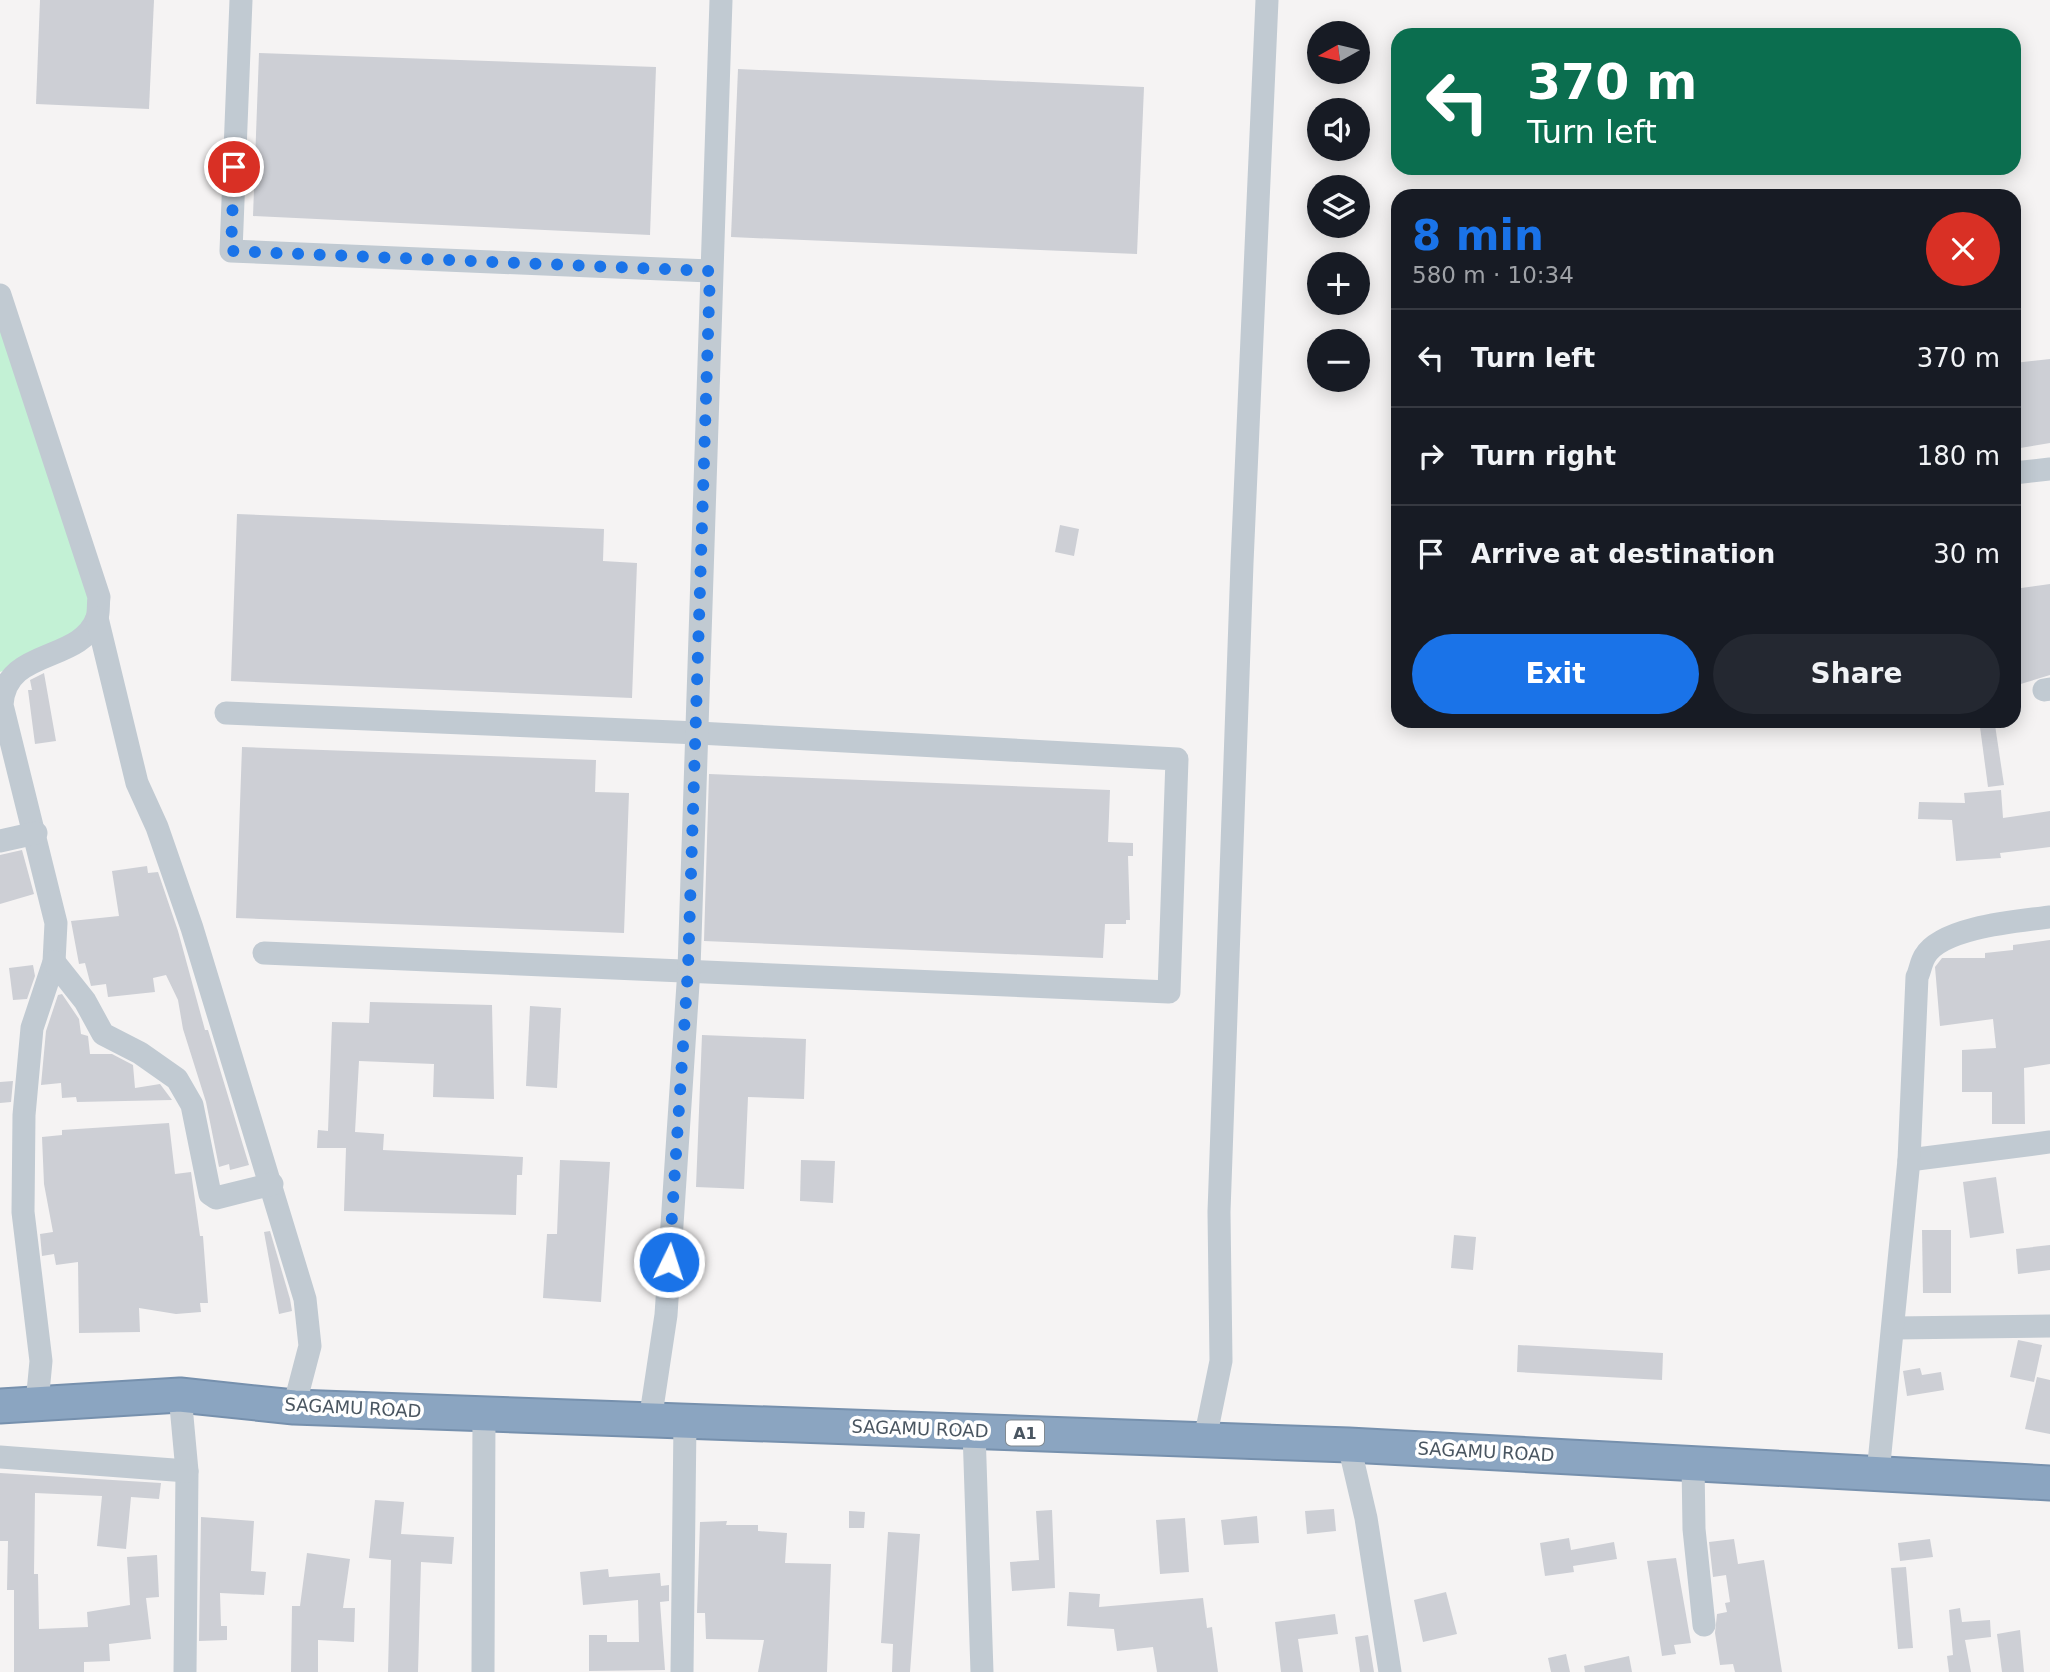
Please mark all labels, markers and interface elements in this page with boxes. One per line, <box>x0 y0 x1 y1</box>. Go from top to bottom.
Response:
north arrow <box>1307 21 1370 84</box>
map controls <box>1307 21 1370 392</box>
text: 370 m <box>1527 54 1697 111</box>
icon: left <box>1412 56 1503 147</box>
button: sound <box>1307 98 1370 161</box>
text: Turn left <box>1527 113 1657 151</box>
pin <box>204 137 264 197</box>
icon: arrive <box>215 148 253 186</box>
button: layers <box>1307 175 1370 238</box>
text: 8 min <box>1412 211 1544 260</box>
button: close <box>1926 212 2000 286</box>
button: + <box>1307 252 1370 315</box>
text: 580 m · 10:34 <box>1412 262 1574 288</box>
button: − <box>1307 329 1370 392</box>
icon: left <box>1412 339 1450 377</box>
text: Turn left <box>1471 343 1595 373</box>
text: 370 m <box>1917 343 2000 373</box>
icon: right <box>1412 437 1450 475</box>
text: Turn right <box>1471 441 1616 471</box>
text: 180 m <box>1917 441 2000 471</box>
icon: arrive <box>1412 535 1450 573</box>
text: Arrive at destination <box>1471 539 1775 569</box>
text: 30 m <box>1933 539 2000 569</box>
button: Exit <box>1412 634 1699 714</box>
button: Share <box>1713 634 2000 714</box>
position arrow <box>632 1225 706 1299</box>
street label: SAGAMU ROAD <box>284 1393 422 1422</box>
street label: SAGAMU ROAD <box>851 1416 989 1441</box>
road number: A1 <box>1006 1420 1044 1446</box>
street label: SAGAMU ROAD <box>1417 1437 1555 1466</box>

